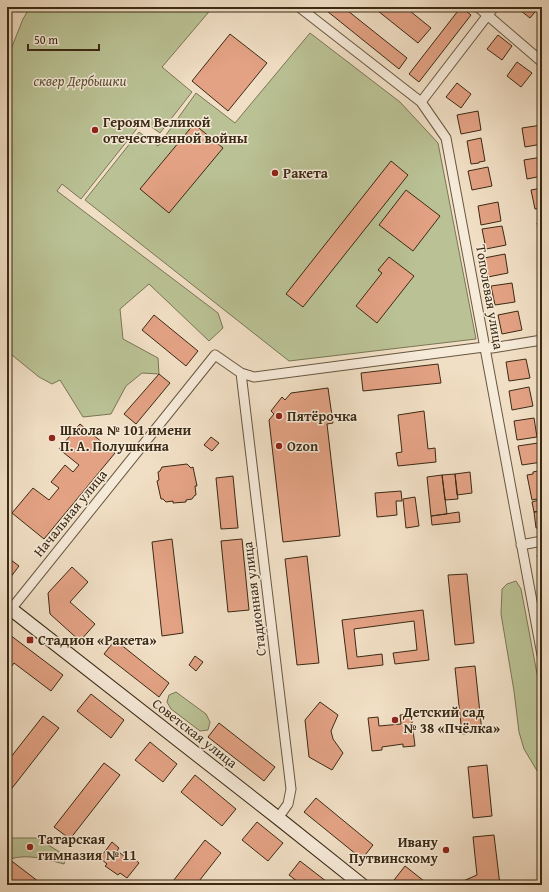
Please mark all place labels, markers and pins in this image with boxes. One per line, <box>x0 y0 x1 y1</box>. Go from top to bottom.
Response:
place label: Героям Великой отечественной войны <box>103 112 248 148</box>
marker: Героям Великой отечественной войны <box>90 125 100 135</box>
place label: Ракета <box>283 163 329 183</box>
marker: Ракета <box>270 168 280 178</box>
place label: Пятёрочка <box>287 406 358 426</box>
marker: Пятёрочка <box>274 411 284 421</box>
place label: Школа № 101 имени П. А. Полушкина <box>60 420 192 456</box>
marker: Школа № 101 имени П. А. Полушкина <box>47 433 57 443</box>
place label: Ozon <box>287 436 319 456</box>
marker: Ozon <box>274 441 284 451</box>
place label: Стадион «Ракета» <box>38 630 157 650</box>
marker: Стадион «Ракета» <box>25 635 35 645</box>
place label: Детский сад № 38 «Пчёлка» <box>402 702 500 738</box>
marker: Детский сад № 38 «Пчёлка» <box>390 715 400 725</box>
place label: Татарская гимназия № 11 <box>38 829 137 865</box>
place label: Ивану Путвинскому <box>349 832 439 868</box>
marker: Татарская гимназия № 11 <box>25 842 35 852</box>
marker: Ивану Путвинскому <box>441 845 451 855</box>

